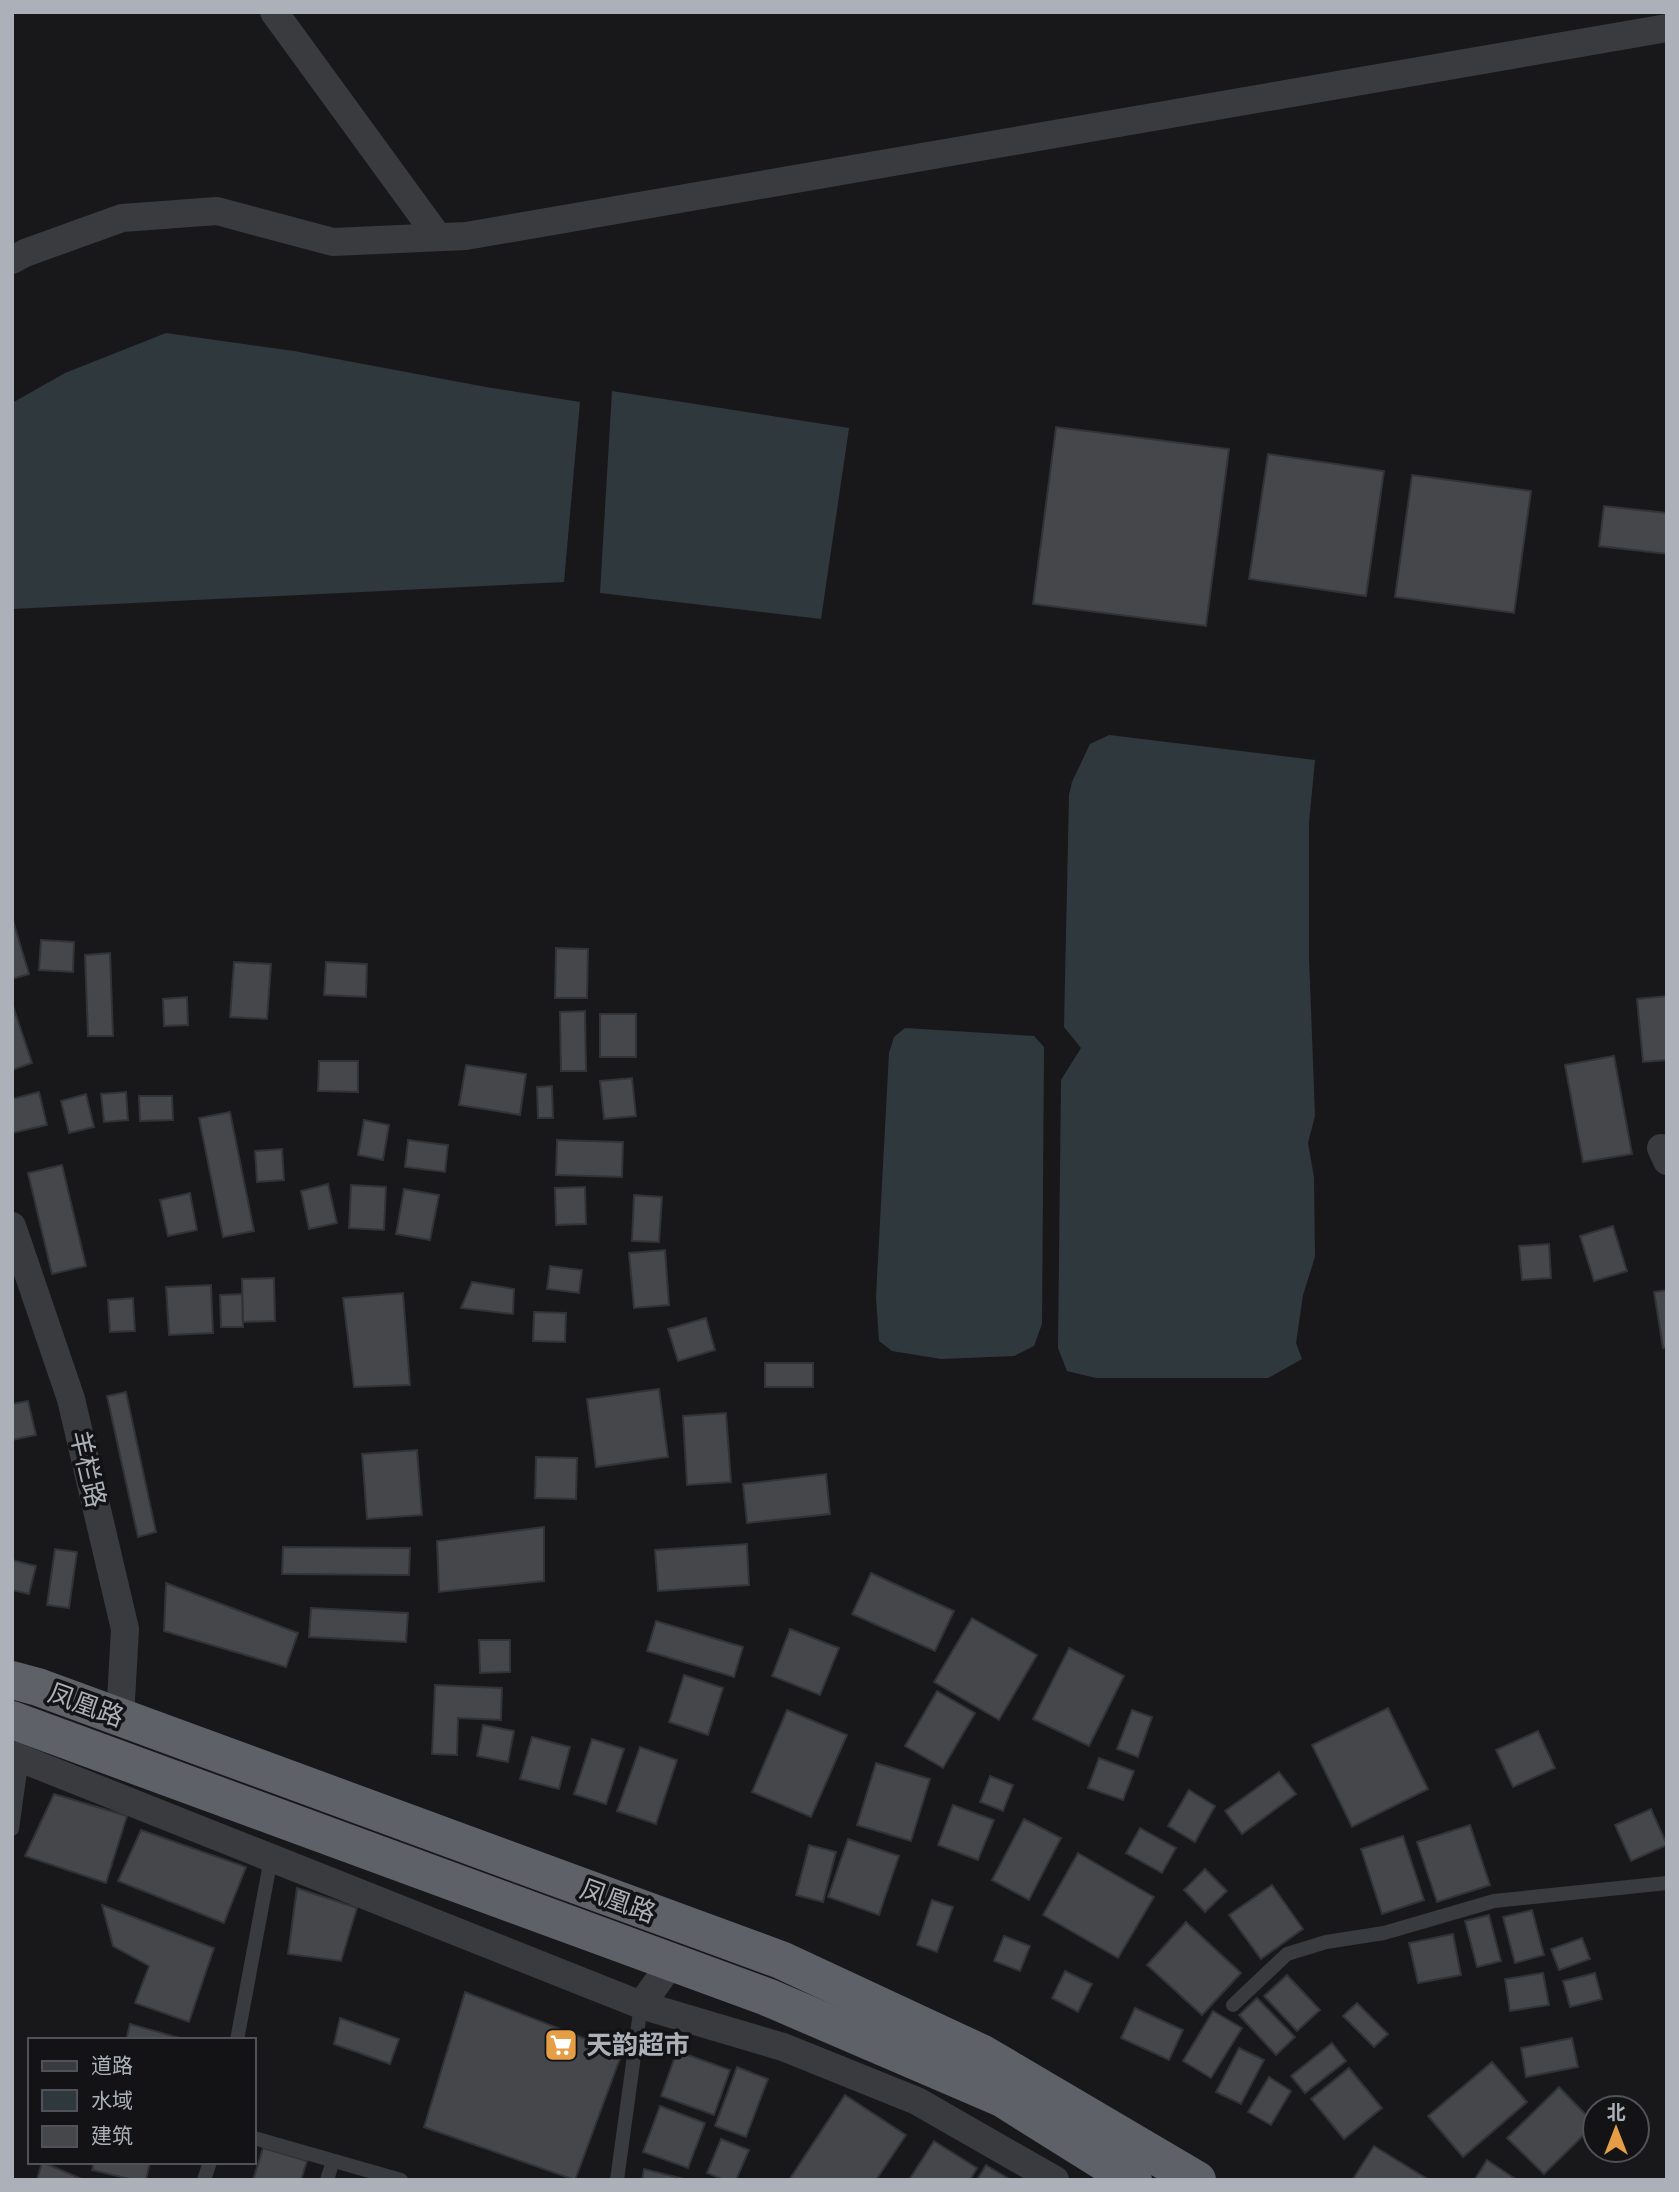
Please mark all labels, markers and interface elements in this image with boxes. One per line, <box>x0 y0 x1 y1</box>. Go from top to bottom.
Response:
street label: 羊栏路 <box>64 1427 113 1511</box>
street label: 凤凰路 <box>44 1676 128 1733</box>
street label: 凤凰路 <box>576 1872 660 1929</box>
supermarket icon: 天韵超市 <box>542 2026 580 2064</box>
place label: 天韵超市 <box>586 2028 690 2061</box>
legend <box>28 2038 256 2164</box>
text: 道路 <box>91 2052 133 2078</box>
text: 水域 <box>91 2087 133 2113</box>
north arrow <box>1581 2094 1651 2164</box>
text: 北 <box>1606 2100 1626 2124</box>
text: 建筑 <box>91 2122 133 2148</box>

